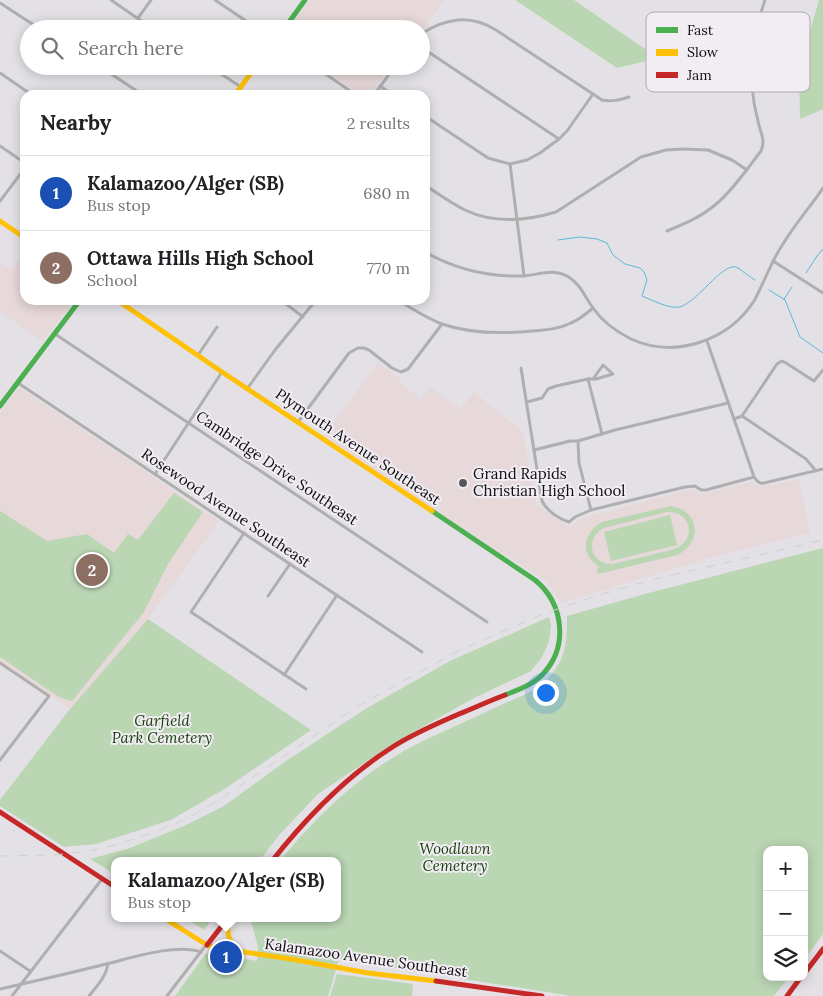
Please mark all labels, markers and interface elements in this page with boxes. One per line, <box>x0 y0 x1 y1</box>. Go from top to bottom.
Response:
legend <box>646 12 810 92</box>
search box <box>20 20 430 75</box>
text: Fast <box>687 21 714 39</box>
icon: search <box>38 34 66 62</box>
text: Search here <box>78 36 184 60</box>
text: Slow <box>687 43 719 61</box>
text: Jam <box>686 66 712 84</box>
text: Nearby <box>40 109 111 136</box>
text: 2 results <box>347 113 410 133</box>
text: Kalamazoo/Alger (SB) <box>87 171 284 195</box>
text: 1 <box>53 183 59 203</box>
text: 680 m <box>363 183 410 203</box>
text: Bus stop <box>87 195 151 215</box>
text: Ottawa Hills High School <box>87 246 314 270</box>
text: 2 <box>52 258 60 278</box>
text: 770 m <box>367 258 410 278</box>
text: School <box>87 270 137 290</box>
street label: Plymouth Avenue Southeast <box>272 384 445 509</box>
street label: Cambridge Drive Southeast <box>193 406 362 529</box>
street label: Rosewood Avenue Southeast <box>138 444 315 571</box>
place label: Grand Rapids Christian High School <box>473 464 625 500</box>
marker: Grand Rapids Christian High School <box>457 477 469 489</box>
pin: 2 <box>76 551 108 589</box>
your location <box>533 680 559 706</box>
park label: Garfield Park Cemetery <box>112 711 212 747</box>
park label: Woodlawn Cemetery <box>419 839 492 875</box>
map controls <box>763 846 808 981</box>
button: + <box>763 846 808 891</box>
popup <box>111 857 341 922</box>
text: Kalamazoo/Alger (SB) <box>128 868 324 892</box>
button: − <box>763 891 808 936</box>
text: Bus stop <box>128 892 191 912</box>
street label: Kalamazoo Avenue Southeast <box>264 934 469 981</box>
button: layers <box>763 936 808 981</box>
pin: 1 <box>210 938 242 976</box>

